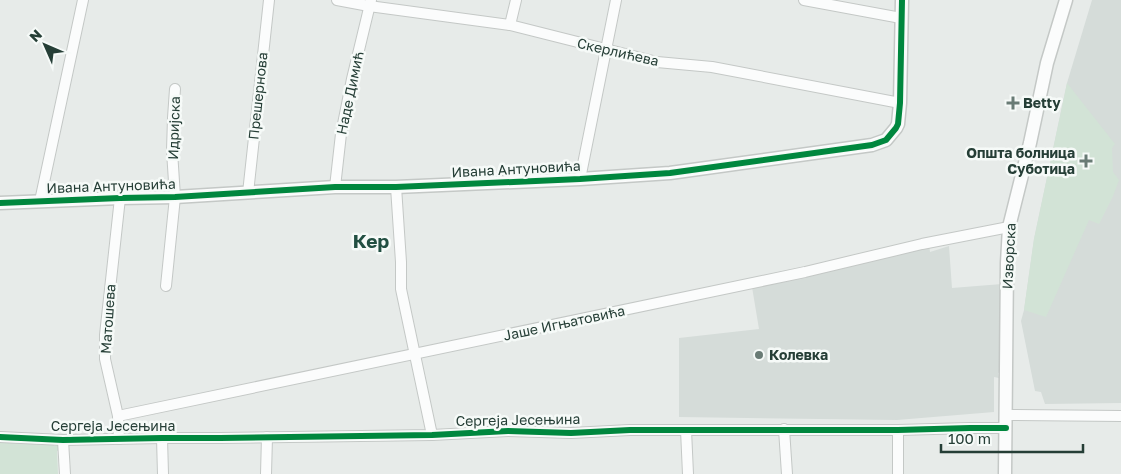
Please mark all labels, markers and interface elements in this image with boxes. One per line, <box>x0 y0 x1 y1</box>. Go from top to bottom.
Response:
north arrow <box>20 20 70 70</box>
text: N <box>26 26 45 45</box>
street label: Скерлићева <box>576 34 661 69</box>
street label: Наде Димић <box>332 50 367 136</box>
street label: Прешернова <box>244 51 271 141</box>
place label: Betty <box>1023 94 1061 111</box>
street label: Идријска <box>164 96 183 160</box>
marker: Betty <box>1007 97 1019 109</box>
place label: Општа болница Суботица <box>966 144 1075 177</box>
marker: Општа болница Суботица <box>1079 154 1093 168</box>
street label: Ивана Антуновића <box>451 157 581 180</box>
street label: Ивана Антуновића <box>46 175 176 196</box>
street label: Изворска <box>998 222 1019 290</box>
district label: Кер <box>353 229 390 252</box>
street label: Матошева <box>97 283 118 355</box>
street label: Јаше Игњатовића <box>502 301 626 344</box>
place label: Колевка <box>769 346 828 363</box>
marker: Колевка <box>753 349 765 361</box>
street label: Сергеја Јесењина <box>455 410 580 429</box>
street label: Сергеја Јесењина <box>51 417 175 434</box>
scale bar <box>941 422 1084 454</box>
text: 100 m <box>948 429 991 447</box>

